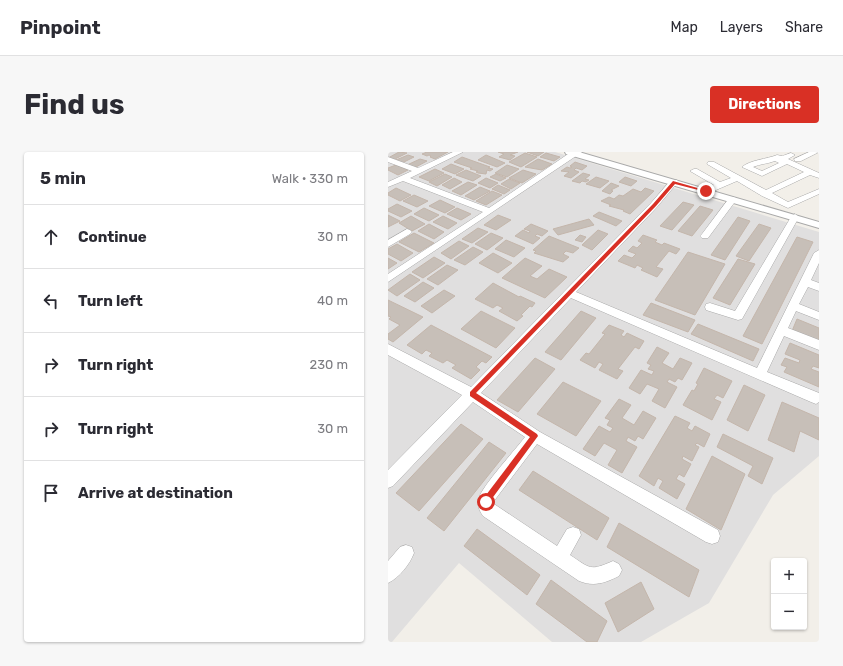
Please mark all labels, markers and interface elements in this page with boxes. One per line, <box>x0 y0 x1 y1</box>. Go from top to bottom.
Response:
text: Pinpoint <box>20 16 101 39</box>
text: Map <box>671 19 698 36</box>
text: Layers <box>720 19 763 36</box>
text: Share <box>785 19 823 36</box>
button: Directions <box>710 86 819 123</box>
text: Find us <box>24 88 124 121</box>
text: 5 min <box>40 168 86 188</box>
text: Walk · 330 m <box>272 171 348 186</box>
route end <box>697 182 715 200</box>
icon: ahead <box>40 226 62 248</box>
text: Continue <box>78 228 147 246</box>
text: 30 m <box>317 229 348 244</box>
icon: left <box>40 290 62 312</box>
text: Turn left <box>78 292 143 310</box>
text: 40 m <box>317 293 348 308</box>
icon: right <box>40 354 62 376</box>
text: Turn right <box>78 356 153 374</box>
text: 230 m <box>310 357 348 372</box>
icon: right <box>40 418 62 440</box>
text: Turn right <box>78 420 153 438</box>
text: 30 m <box>317 421 348 436</box>
icon: arrive <box>40 482 62 504</box>
text: Arrive at destination <box>78 484 233 502</box>
route start <box>477 493 495 511</box>
map controls <box>771 558 807 630</box>
button: + <box>771 558 807 594</box>
button: − <box>771 594 807 630</box>

